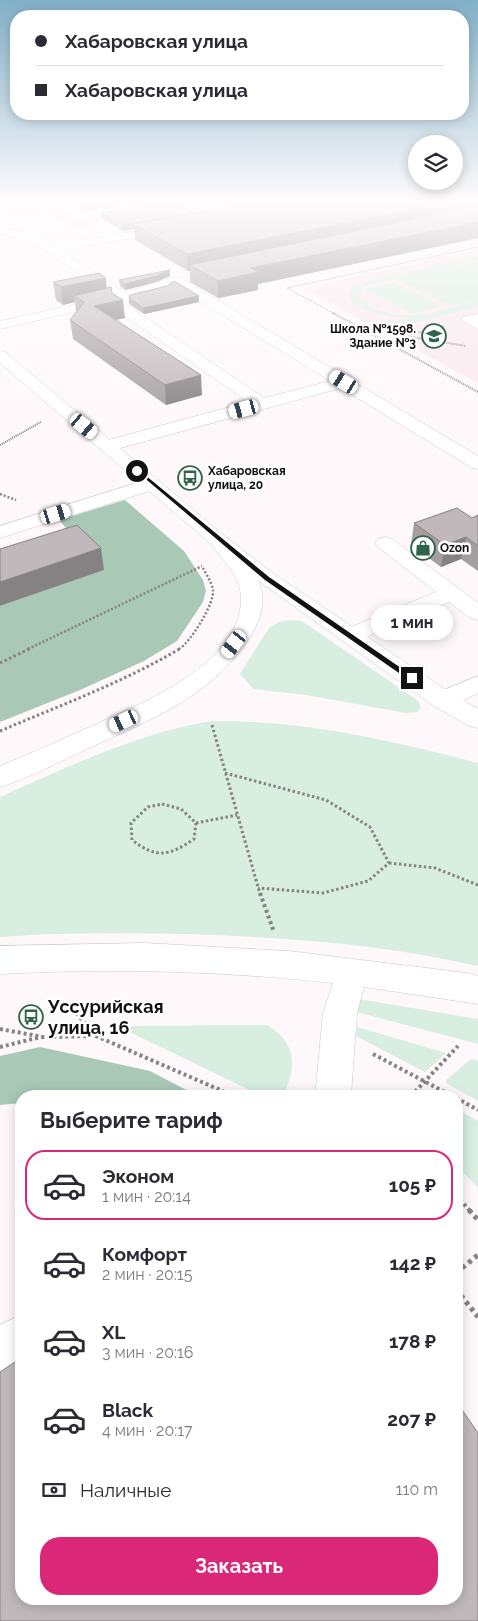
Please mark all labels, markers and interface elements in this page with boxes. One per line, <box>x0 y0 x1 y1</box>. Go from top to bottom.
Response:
text: Хабаровская улица <box>65 30 248 52</box>
text: Хабаровская улица <box>65 79 248 101</box>
map controls <box>408 135 463 190</box>
button: layers <box>408 135 463 190</box>
place label: Школа №1598. Здание №3 <box>330 322 416 350</box>
school or university icon: Школа №1598. Здание №3 <box>421 323 447 349</box>
car <box>327 368 360 396</box>
car <box>227 398 260 420</box>
car <box>67 411 100 441</box>
route start <box>126 460 148 482</box>
place label: Хабаровская улица, 20 <box>207 464 286 492</box>
bus stop icon: Хабаровская улица, 20 <box>177 465 203 491</box>
car <box>39 502 72 526</box>
shop icon: Ozon <box>410 535 436 561</box>
place label: Ozon <box>440 541 469 555</box>
callout: 1 мин <box>371 606 453 640</box>
text: 1 мин <box>391 613 433 632</box>
car <box>218 628 249 660</box>
route end <box>401 667 423 689</box>
car <box>107 708 140 734</box>
place label: Уссурийская улица, 16 <box>47 996 164 1038</box>
bus stop icon: Уссурийская улица, 16 <box>18 1004 44 1030</box>
text: Выберите тариф <box>40 1107 223 1133</box>
icon: car <box>42 1163 87 1208</box>
text: Эконом <box>102 1165 174 1187</box>
text: 105 ₽ <box>389 1174 436 1196</box>
text: 1 мин · 20:14 <box>102 1187 191 1206</box>
icon: car <box>42 1241 87 1286</box>
text: Комфорт <box>102 1243 187 1265</box>
text: 142 ₽ <box>389 1252 436 1274</box>
text: 2 мин · 20:15 <box>102 1265 192 1284</box>
icon: car <box>42 1319 87 1364</box>
text: XL <box>102 1321 125 1343</box>
text: 178 ₽ <box>389 1330 436 1352</box>
text: 3 мин · 20:16 <box>102 1343 194 1362</box>
icon: car <box>42 1397 87 1442</box>
text: Black <box>102 1399 153 1421</box>
text: 207 ₽ <box>387 1408 436 1430</box>
text: 4 мин · 20:17 <box>102 1421 193 1440</box>
icon: cash <box>40 1476 68 1504</box>
text: Наличные <box>80 1479 171 1501</box>
text: 110 m <box>396 1480 438 1499</box>
button: Заказать <box>40 1537 438 1595</box>

